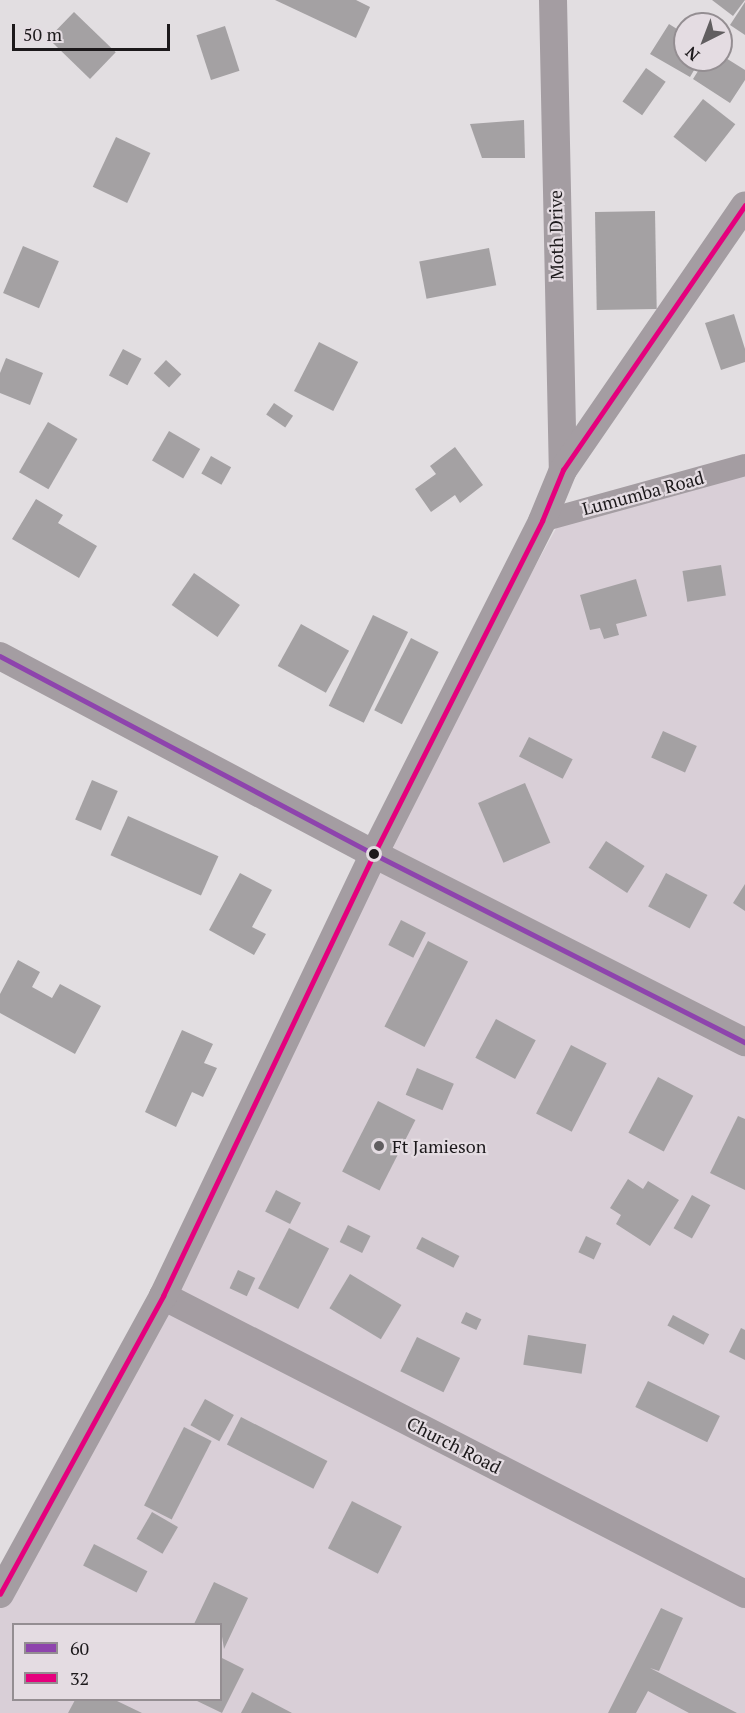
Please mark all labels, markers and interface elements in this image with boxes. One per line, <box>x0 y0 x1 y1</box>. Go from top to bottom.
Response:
scale bar <box>15 12 172 50</box>
north arrow <box>673 12 733 72</box>
text: 50 m <box>23 22 62 46</box>
text: N <box>680 42 704 66</box>
street label: Moth Drive <box>544 190 568 280</box>
street label: Lumumba Road <box>580 466 706 520</box>
unlabelled marker <box>368 848 380 860</box>
place label: Ft Jamieson <box>392 1135 487 1157</box>
marker: Ft Jamieson <box>370 1137 388 1155</box>
street label: Church Road <box>403 1412 505 1478</box>
legend <box>12 1623 222 1701</box>
text: 60 <box>70 1636 89 1660</box>
text: 32 <box>70 1666 89 1690</box>

